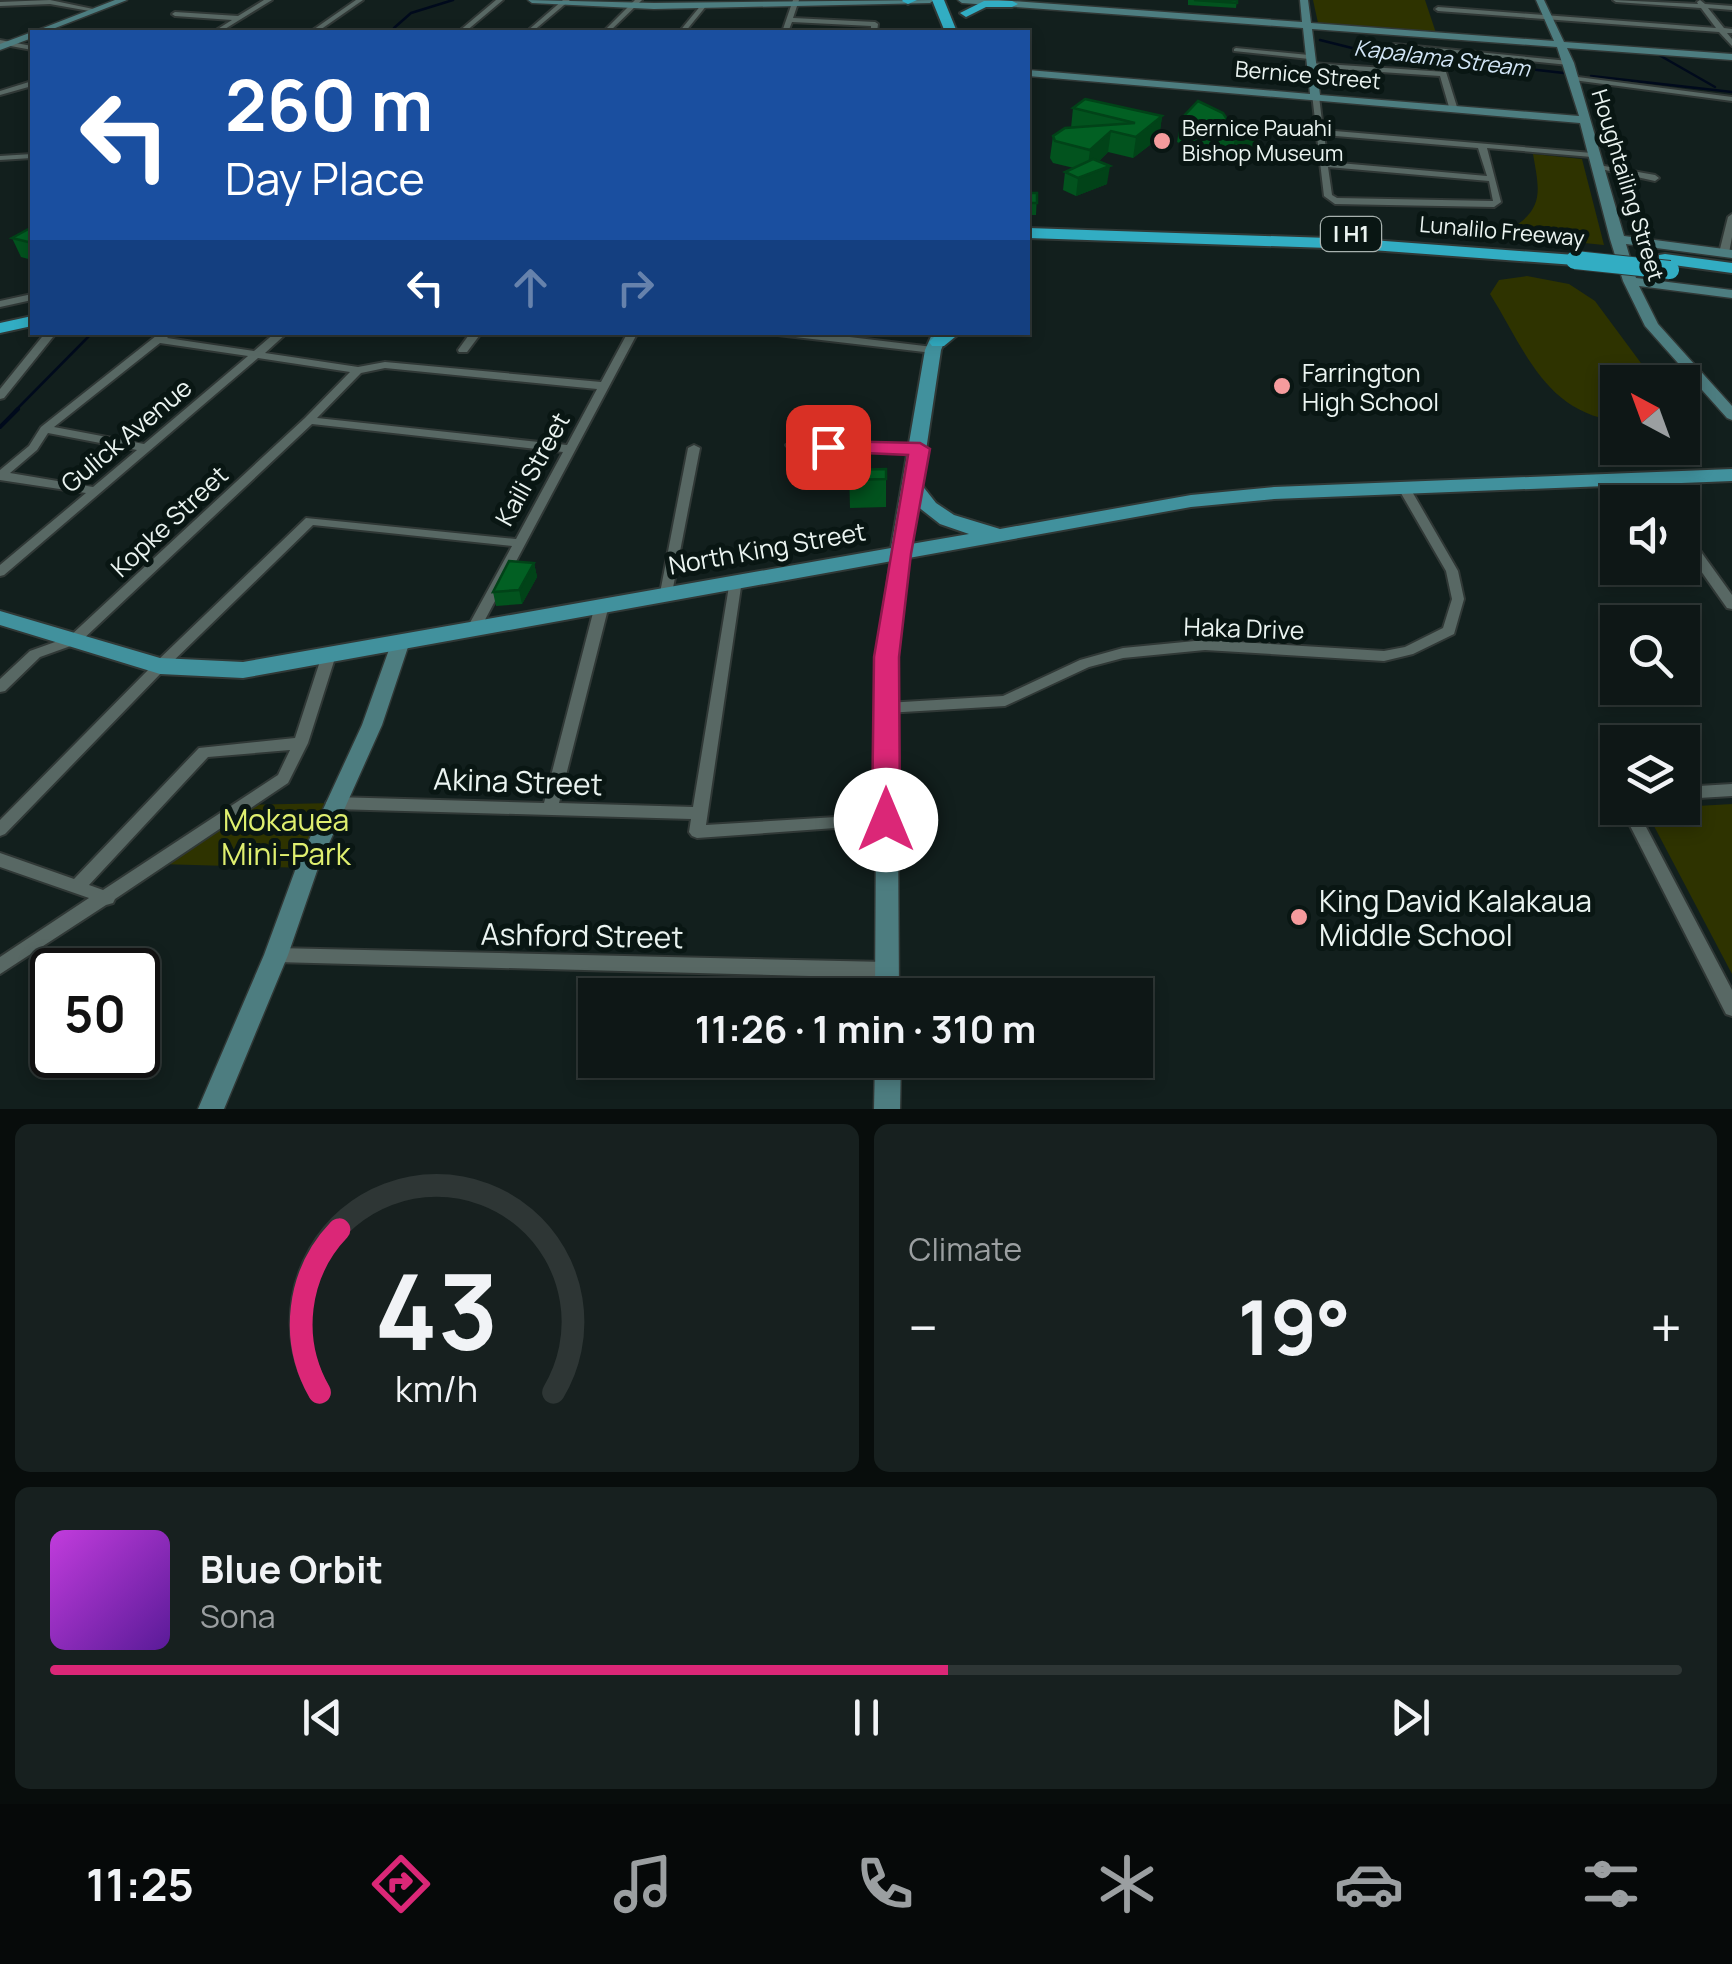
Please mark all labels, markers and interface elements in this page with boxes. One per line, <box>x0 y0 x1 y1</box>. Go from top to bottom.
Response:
water label: Kapalama Stream <box>1352 32 1533 84</box>
street label: Bernice Street <box>1234 54 1382 96</box>
text: 260 m <box>225 56 433 152</box>
icon: left <box>60 70 190 200</box>
street label: Houghtailing Street <box>1585 86 1671 285</box>
place label: Bernice Pauahi Bishop Museum <box>1182 113 1343 168</box>
marker: Bernice Pauahi Bishop Museum <box>1151 130 1173 152</box>
text: Day Place <box>225 147 425 209</box>
street label: Lunalilo Freeway <box>1418 209 1586 253</box>
road number: I H1 <box>1321 217 1381 251</box>
icon: left <box>398 260 453 315</box>
icon: ahead <box>503 260 558 315</box>
icon: right <box>608 260 663 315</box>
place label: Farrington High School <box>1302 355 1439 419</box>
north arrow <box>1600 365 1700 465</box>
map controls <box>1600 365 1700 825</box>
street label: Gulick Avenue <box>53 370 199 500</box>
marker: Farrington High School <box>1271 375 1293 397</box>
pin <box>786 405 871 490</box>
street label: Kaili Street <box>486 406 578 532</box>
icon: arrive <box>801 420 856 475</box>
street label: Kopke Street <box>103 458 235 584</box>
button: sound <box>1600 485 1700 585</box>
street label: North King Street <box>666 513 868 583</box>
button: search <box>1600 605 1700 705</box>
street label: Haka Drive <box>1183 608 1305 648</box>
button: layers <box>1600 725 1700 825</box>
street label: Akina Street <box>433 758 603 804</box>
position arrow <box>834 768 938 872</box>
park label: Mokauea Mini-Park <box>221 799 352 874</box>
place label: King David Kalakaua Middle School <box>1319 880 1592 955</box>
marker: King David Kalakaua Middle School <box>1288 906 1310 928</box>
street label: Ashford Street <box>480 913 684 957</box>
speed limit sign: 50 <box>30 948 160 1078</box>
text: 11:26 · 1 min · 310 m <box>695 1002 1036 1054</box>
text: Climate <box>909 1227 1022 1271</box>
text: 43 <box>375 1239 499 1381</box>
text: 19° <box>1238 1275 1351 1378</box>
text: − <box>909 1289 938 1365</box>
text: + <box>1650 1289 1682 1365</box>
text: km/h <box>395 1364 478 1413</box>
text: Blue Orbit <box>200 1542 383 1594</box>
text: Sona <box>200 1594 275 1638</box>
icon: previous <box>295 1690 350 1745</box>
icon: pause <box>839 1690 894 1745</box>
icon: next <box>1383 1690 1438 1745</box>
icon: directions <box>366 1849 436 1919</box>
icon: music <box>608 1849 678 1919</box>
icon: phone <box>850 1849 920 1919</box>
icon: climate <box>1092 1849 1162 1919</box>
icon: car <box>1334 1849 1404 1919</box>
icon: filters <box>1576 1849 1646 1919</box>
text: 11:25 <box>86 1853 194 1915</box>

